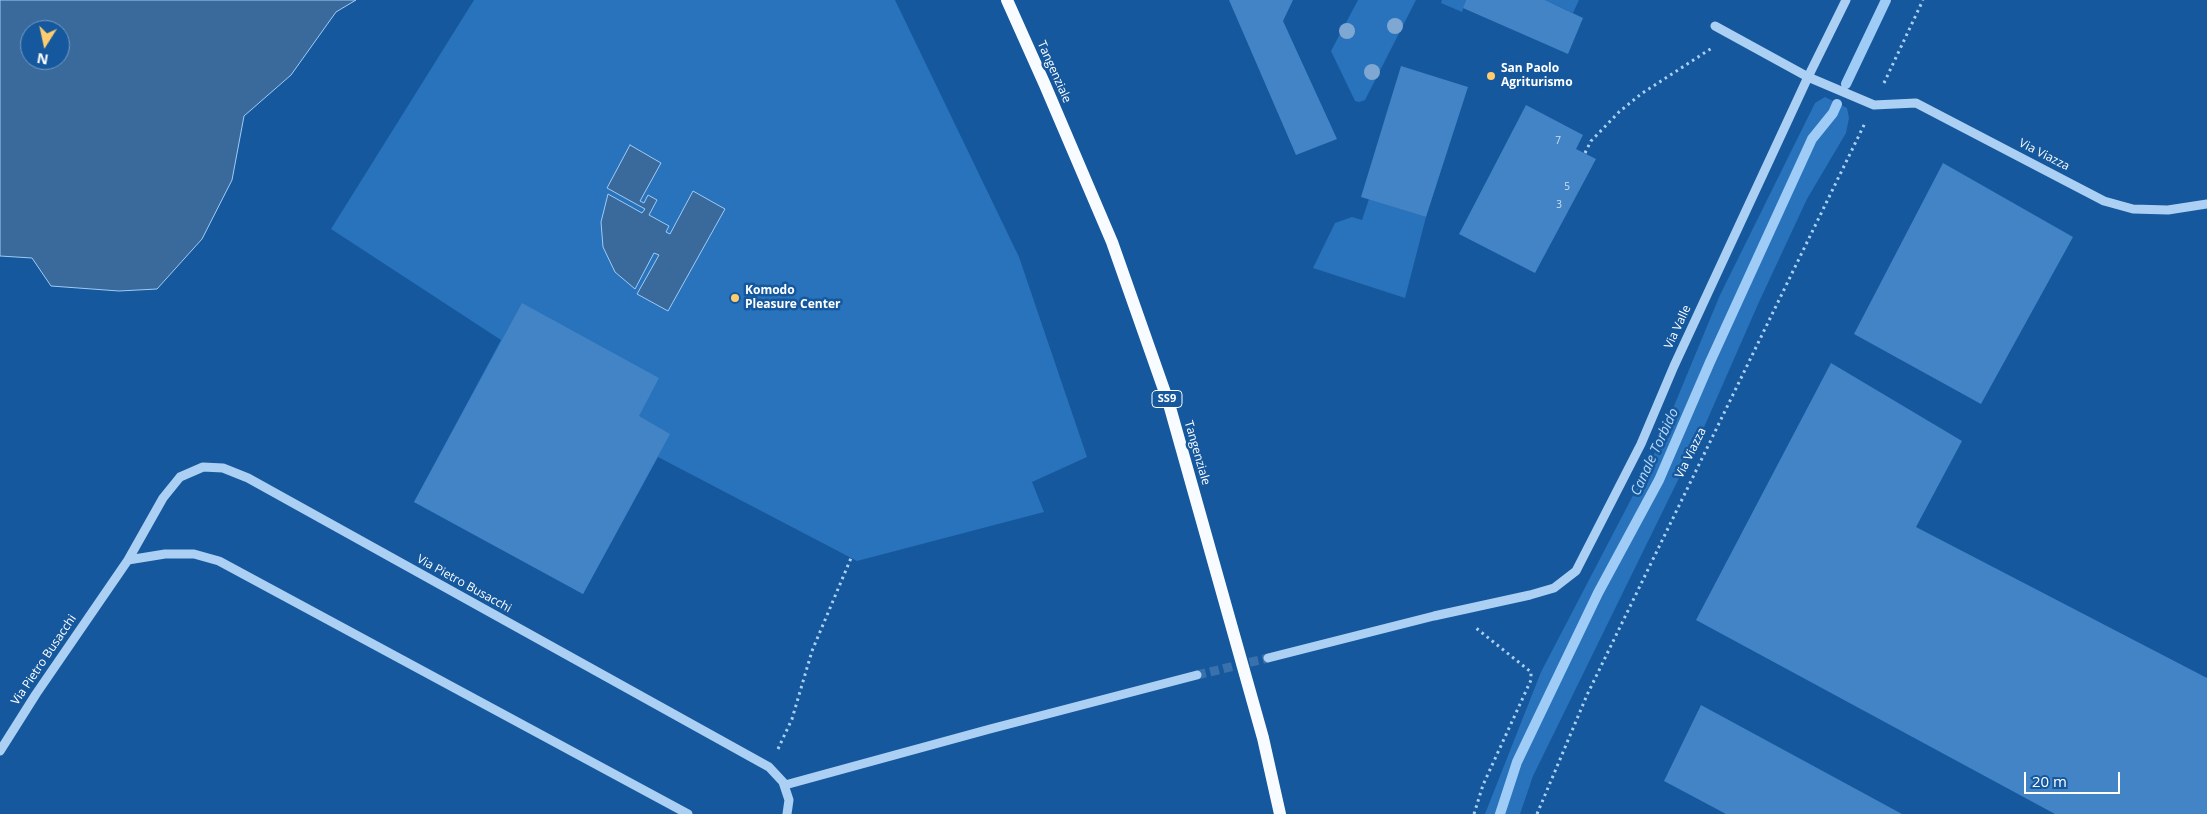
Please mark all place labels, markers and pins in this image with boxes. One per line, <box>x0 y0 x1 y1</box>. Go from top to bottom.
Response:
place label: San Paolo Agriturismo <box>1501 62 1573 90</box>
marker: San Paolo Agriturismo <box>1485 70 1497 82</box>
place label: Komodo Pleasure Center <box>745 284 840 312</box>
marker: Komodo Pleasure Center <box>729 292 741 304</box>

